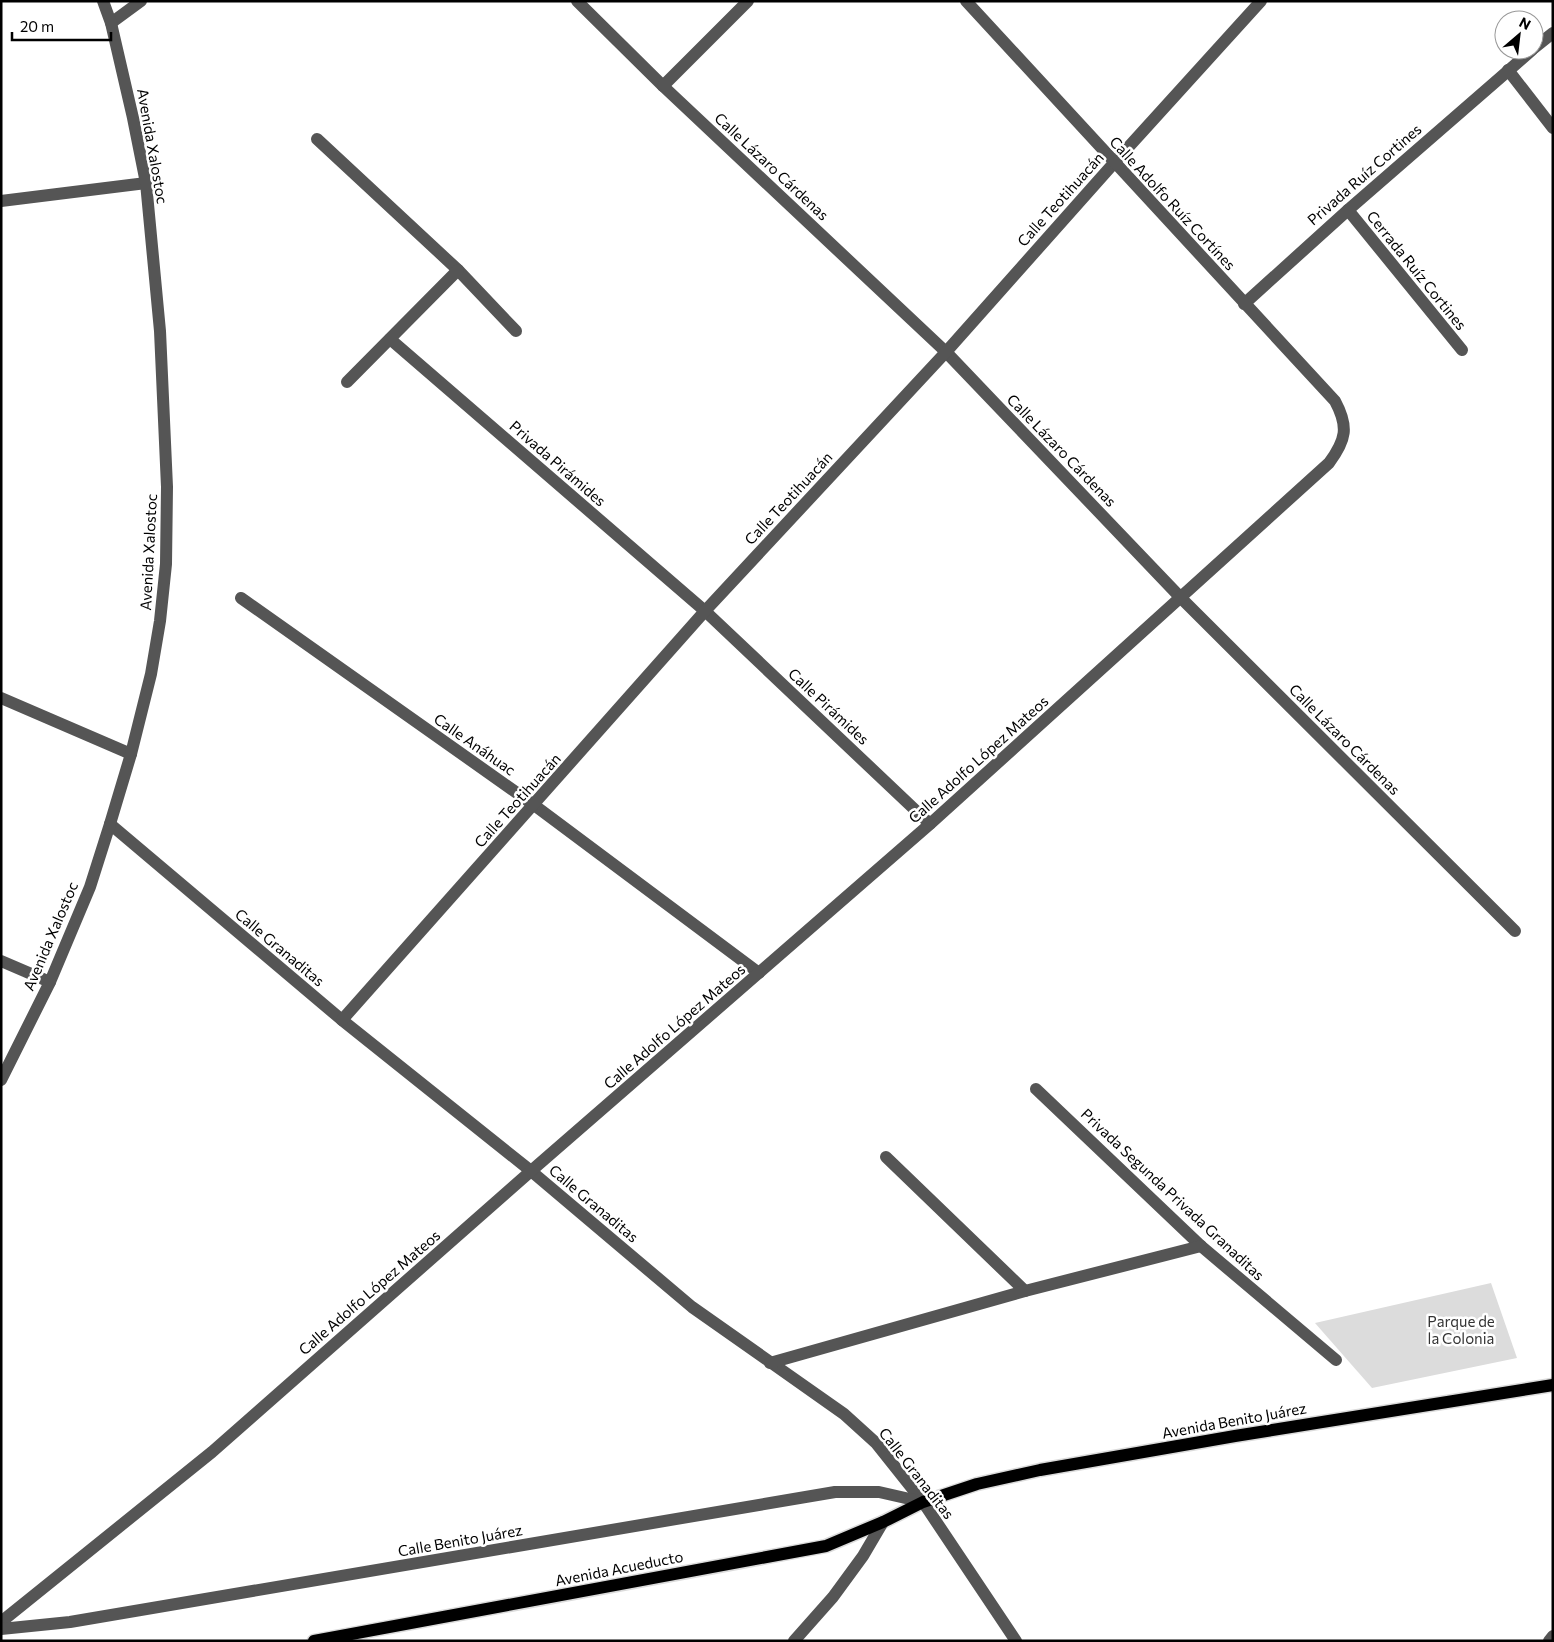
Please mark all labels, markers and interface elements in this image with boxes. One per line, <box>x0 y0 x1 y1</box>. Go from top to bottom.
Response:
scale bar <box>12 10 111 42</box>
north arrow <box>1494 10 1544 60</box>
text: N <box>1517 13 1534 33</box>
text: 20 m <box>20 17 54 35</box>
street label: Avenida Xalostoc <box>134 87 172 205</box>
street label: Calle Lázaro Cárdenas <box>711 108 833 224</box>
street label: Privada Ruíz Cortines <box>1303 119 1425 228</box>
street label: Calle Adolfo Ruíz Cortínes <box>1106 132 1240 274</box>
street label: Calle Teotihuacán <box>1013 148 1107 250</box>
street label: Cerrada Ruíz Cortines <box>1363 207 1471 333</box>
street label: Calle Lázaro Cárdenas <box>1004 390 1120 510</box>
street label: Privada Pirámides <box>506 416 610 510</box>
street label: Calle Teotihuacán <box>740 448 836 548</box>
street label: Avenida Xalostoc <box>136 493 160 611</box>
street label: Calle Pirámides <box>785 664 873 748</box>
street label: Calle Lázaro Cárdenas <box>1286 680 1404 798</box>
street label: Calle Adolfo López Mateos <box>904 691 1052 826</box>
street label: Calle Anáhuac <box>431 709 519 779</box>
street label: Calle Teotihuacán <box>470 749 564 851</box>
street label: Avenida Xalostoc <box>19 879 81 993</box>
street label: Calle Granaditas <box>232 904 328 990</box>
street label: Calle Adolfo López Mateos <box>600 959 749 1092</box>
street label: Privada Segunda Privada Granaditas <box>1078 1104 1268 1284</box>
street label: Calle Granaditas <box>546 1160 642 1246</box>
street label: Calle Adolfo López Mateos <box>295 1225 444 1358</box>
park label: Parque de la Colonia <box>1427 1312 1495 1347</box>
street label: Avenida Benito Juárez <box>1160 1398 1308 1442</box>
street label: Calle Granaditas <box>876 1424 958 1522</box>
street label: Calle Benito Juárez <box>396 1520 524 1560</box>
street label: Avenida Acueducto <box>553 1547 685 1589</box>

